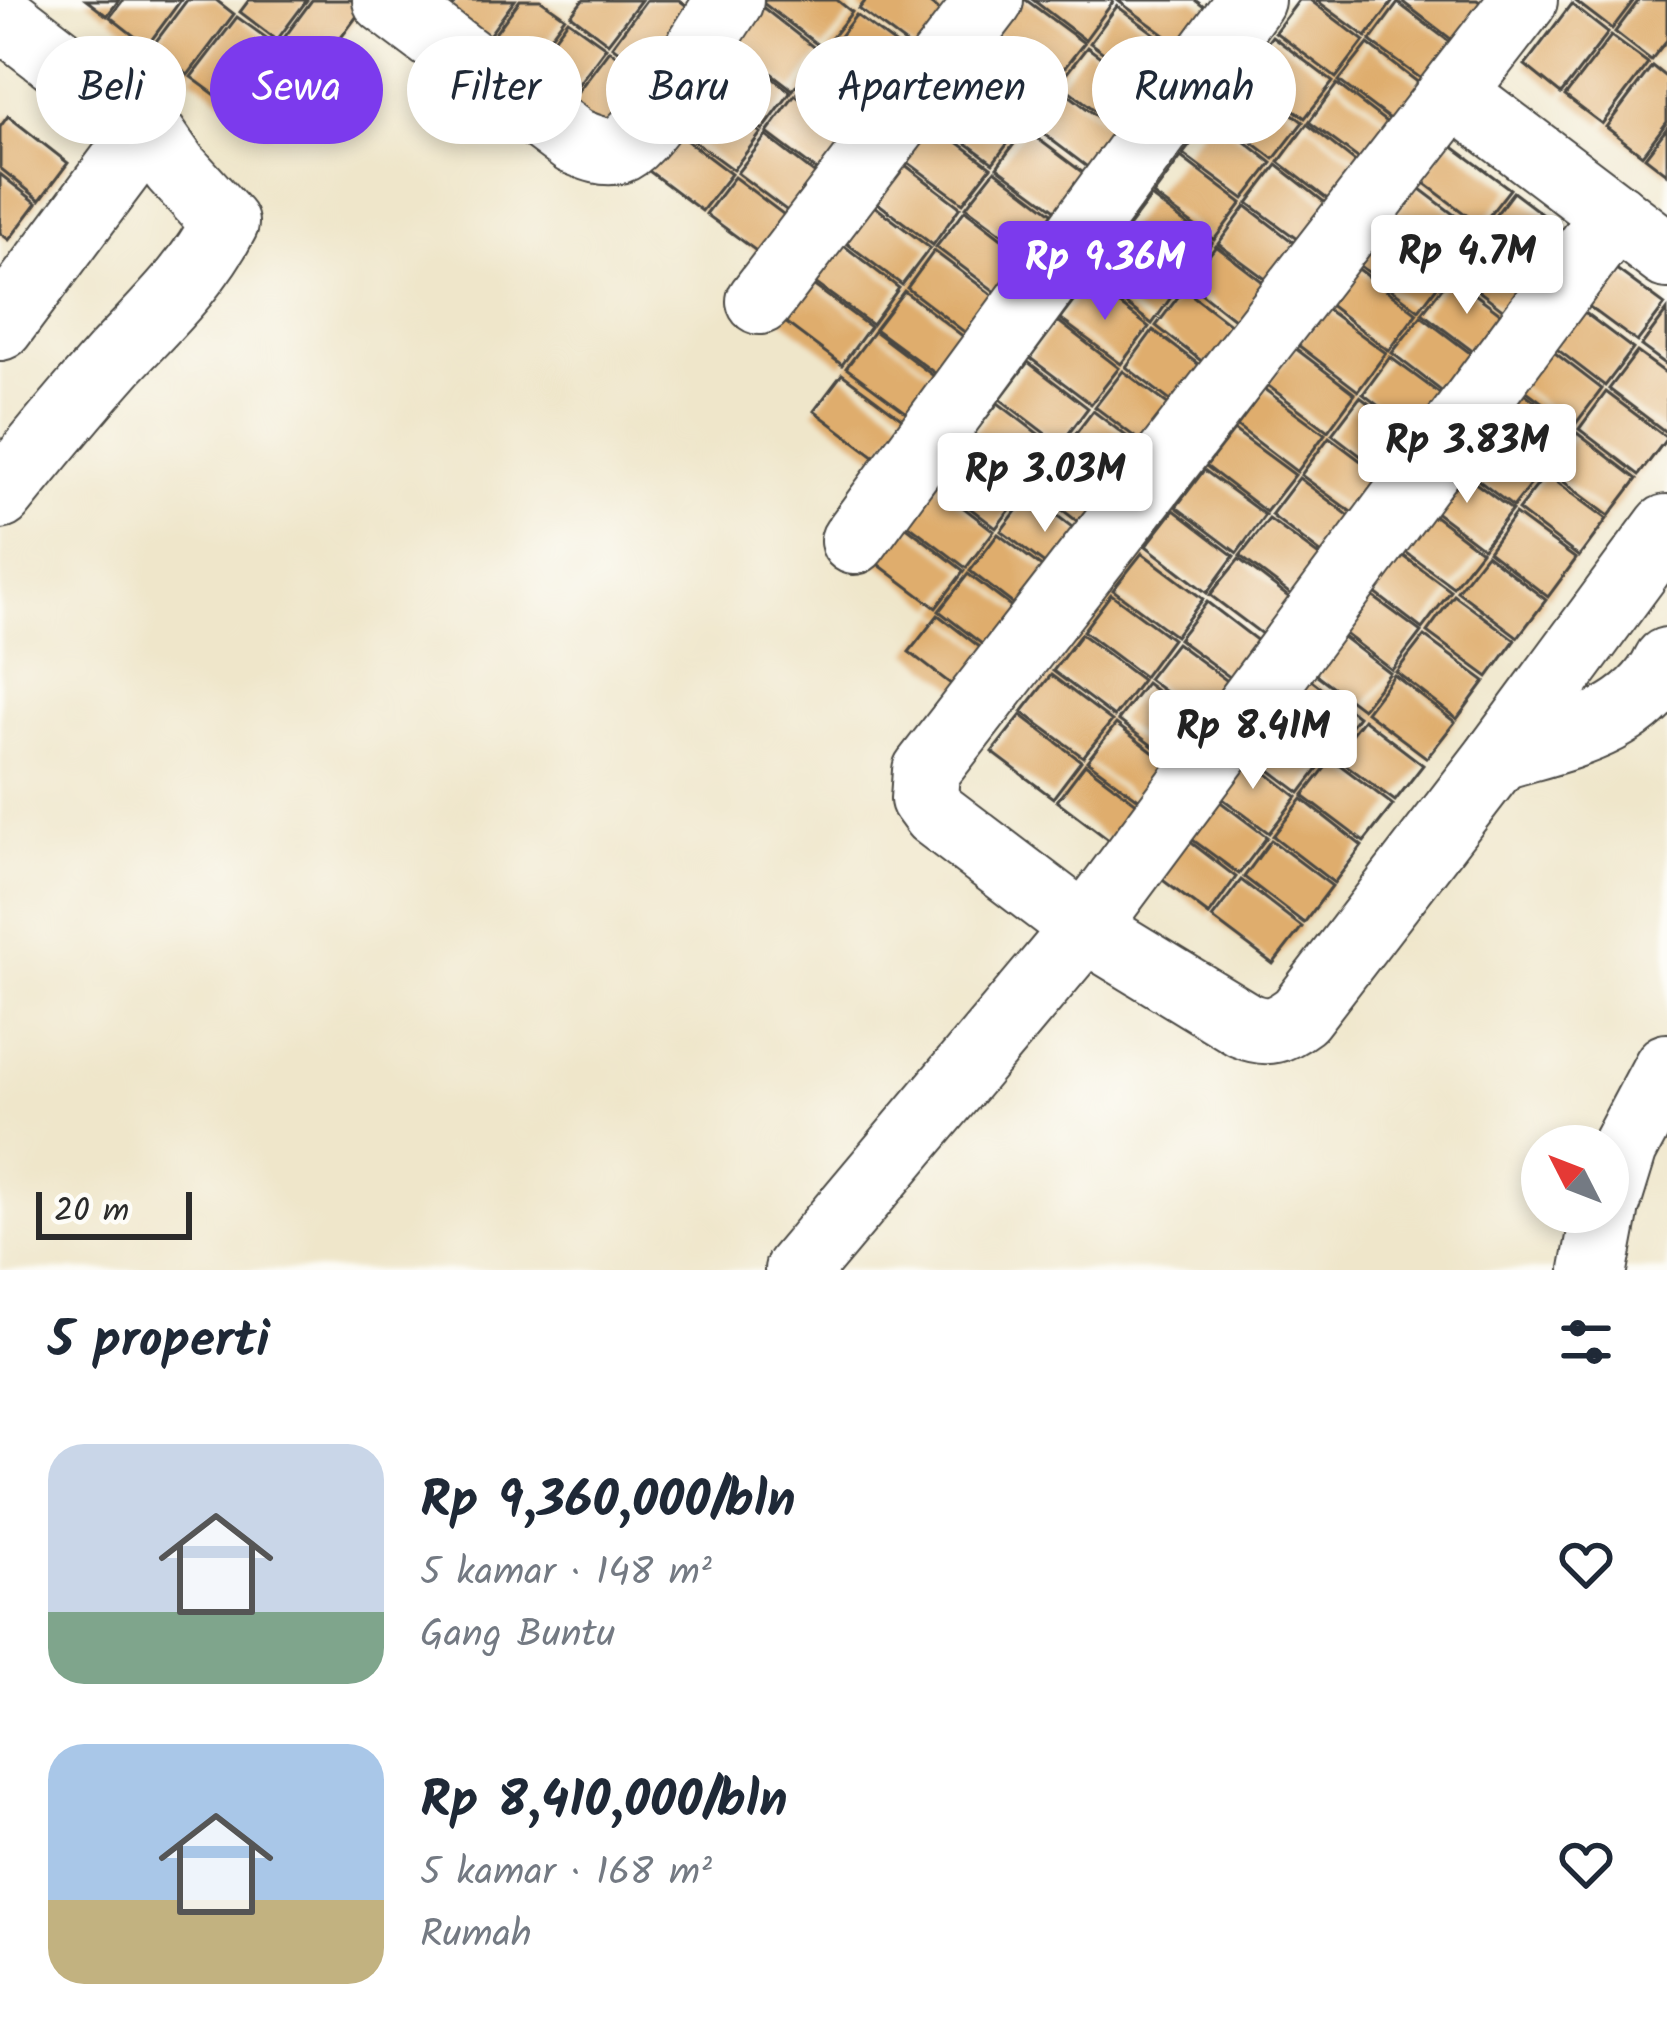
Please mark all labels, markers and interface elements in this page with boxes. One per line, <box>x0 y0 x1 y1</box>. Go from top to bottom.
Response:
chip: Beli <box>36 36 186 144</box>
chip: Sewa <box>210 36 383 144</box>
chip: Filter <box>407 36 582 144</box>
chip: Baru <box>606 36 771 144</box>
chip: Apartemen <box>795 36 1068 144</box>
chip: Rumah <box>1092 36 1296 144</box>
pin: Rp 4.7M <box>1356 215 1578 317</box>
pin: Rp 9.36M <box>981 221 1229 323</box>
text: Rp 4.7M <box>1398 223 1536 285</box>
text: Rp 9.36M <box>1025 229 1185 291</box>
pin: Rp 3.83M <box>1343 404 1591 506</box>
text: Rp 3.83M <box>1385 412 1549 474</box>
pin: Rp 3.03M <box>921 433 1169 535</box>
text: Rp 3.03M <box>965 441 1125 503</box>
pin: Rp 8.41M <box>1129 690 1377 792</box>
text: Rp 8.41M <box>1176 698 1330 760</box>
north arrow <box>1521 1125 1629 1233</box>
map controls <box>1521 1125 1629 1233</box>
scale bar <box>36 1186 192 1239</box>
text: 20 m <box>54 1186 129 1239</box>
text: 5 properti <box>48 1302 270 1383</box>
icon: filters <box>1553 1309 1619 1375</box>
text: Rp 9,360,000/bln <box>420 1462 796 1543</box>
icon: home <box>144 1492 288 1636</box>
icon: heart <box>1553 1531 1619 1597</box>
text: 5 kamar · 148 m² <box>420 1543 712 1605</box>
text: Gang Buntu <box>420 1605 615 1667</box>
text: Rp 8,410,000/bln <box>420 1762 788 1843</box>
icon: home <box>144 1792 288 1936</box>
icon: heart <box>1553 1831 1619 1897</box>
text: 5 kamar · 168 m² <box>420 1843 712 1905</box>
text: Rumah <box>420 1905 532 1967</box>

